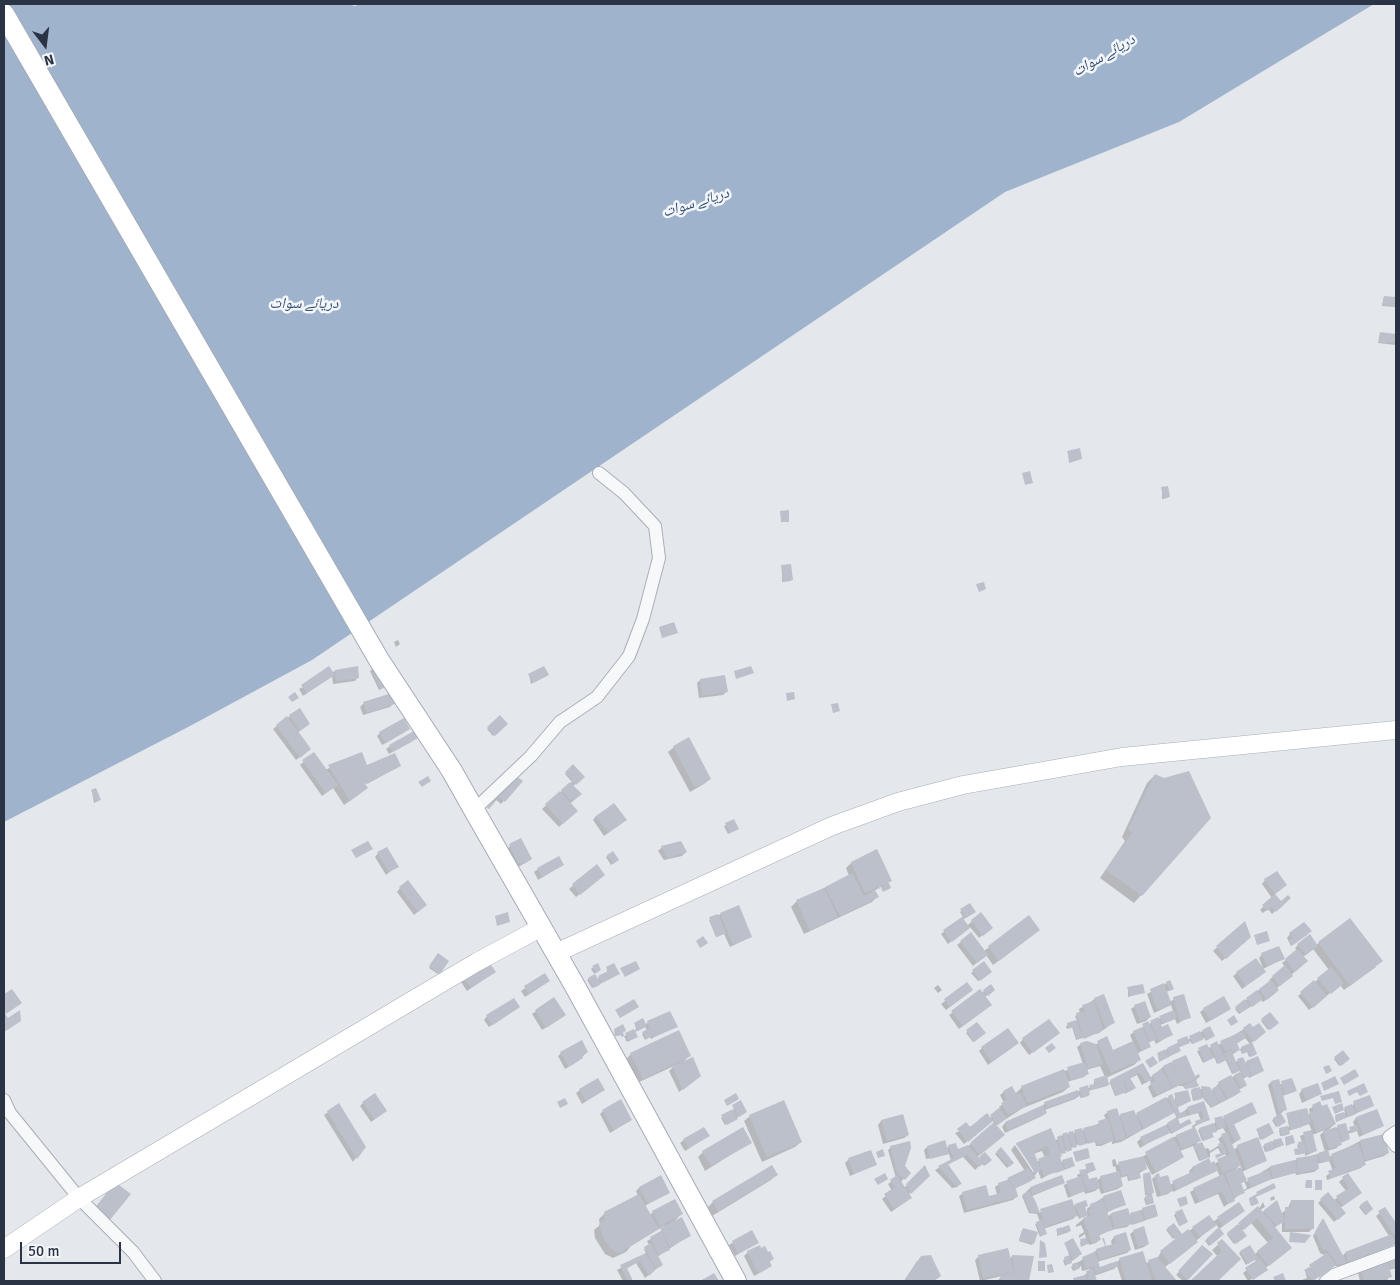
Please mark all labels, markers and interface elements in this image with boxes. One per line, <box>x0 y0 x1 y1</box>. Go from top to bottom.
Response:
north arrow <box>20 20 70 70</box>
water label: دریائے سوات <box>1070 31 1138 81</box>
text: N <box>42 50 56 69</box>
water label: دریائے سوات <box>660 184 732 222</box>
water label: دریائے سوات <box>270 295 338 313</box>
scale bar <box>22 1232 124 1264</box>
text: 50 m <box>28 1242 59 1260</box>

